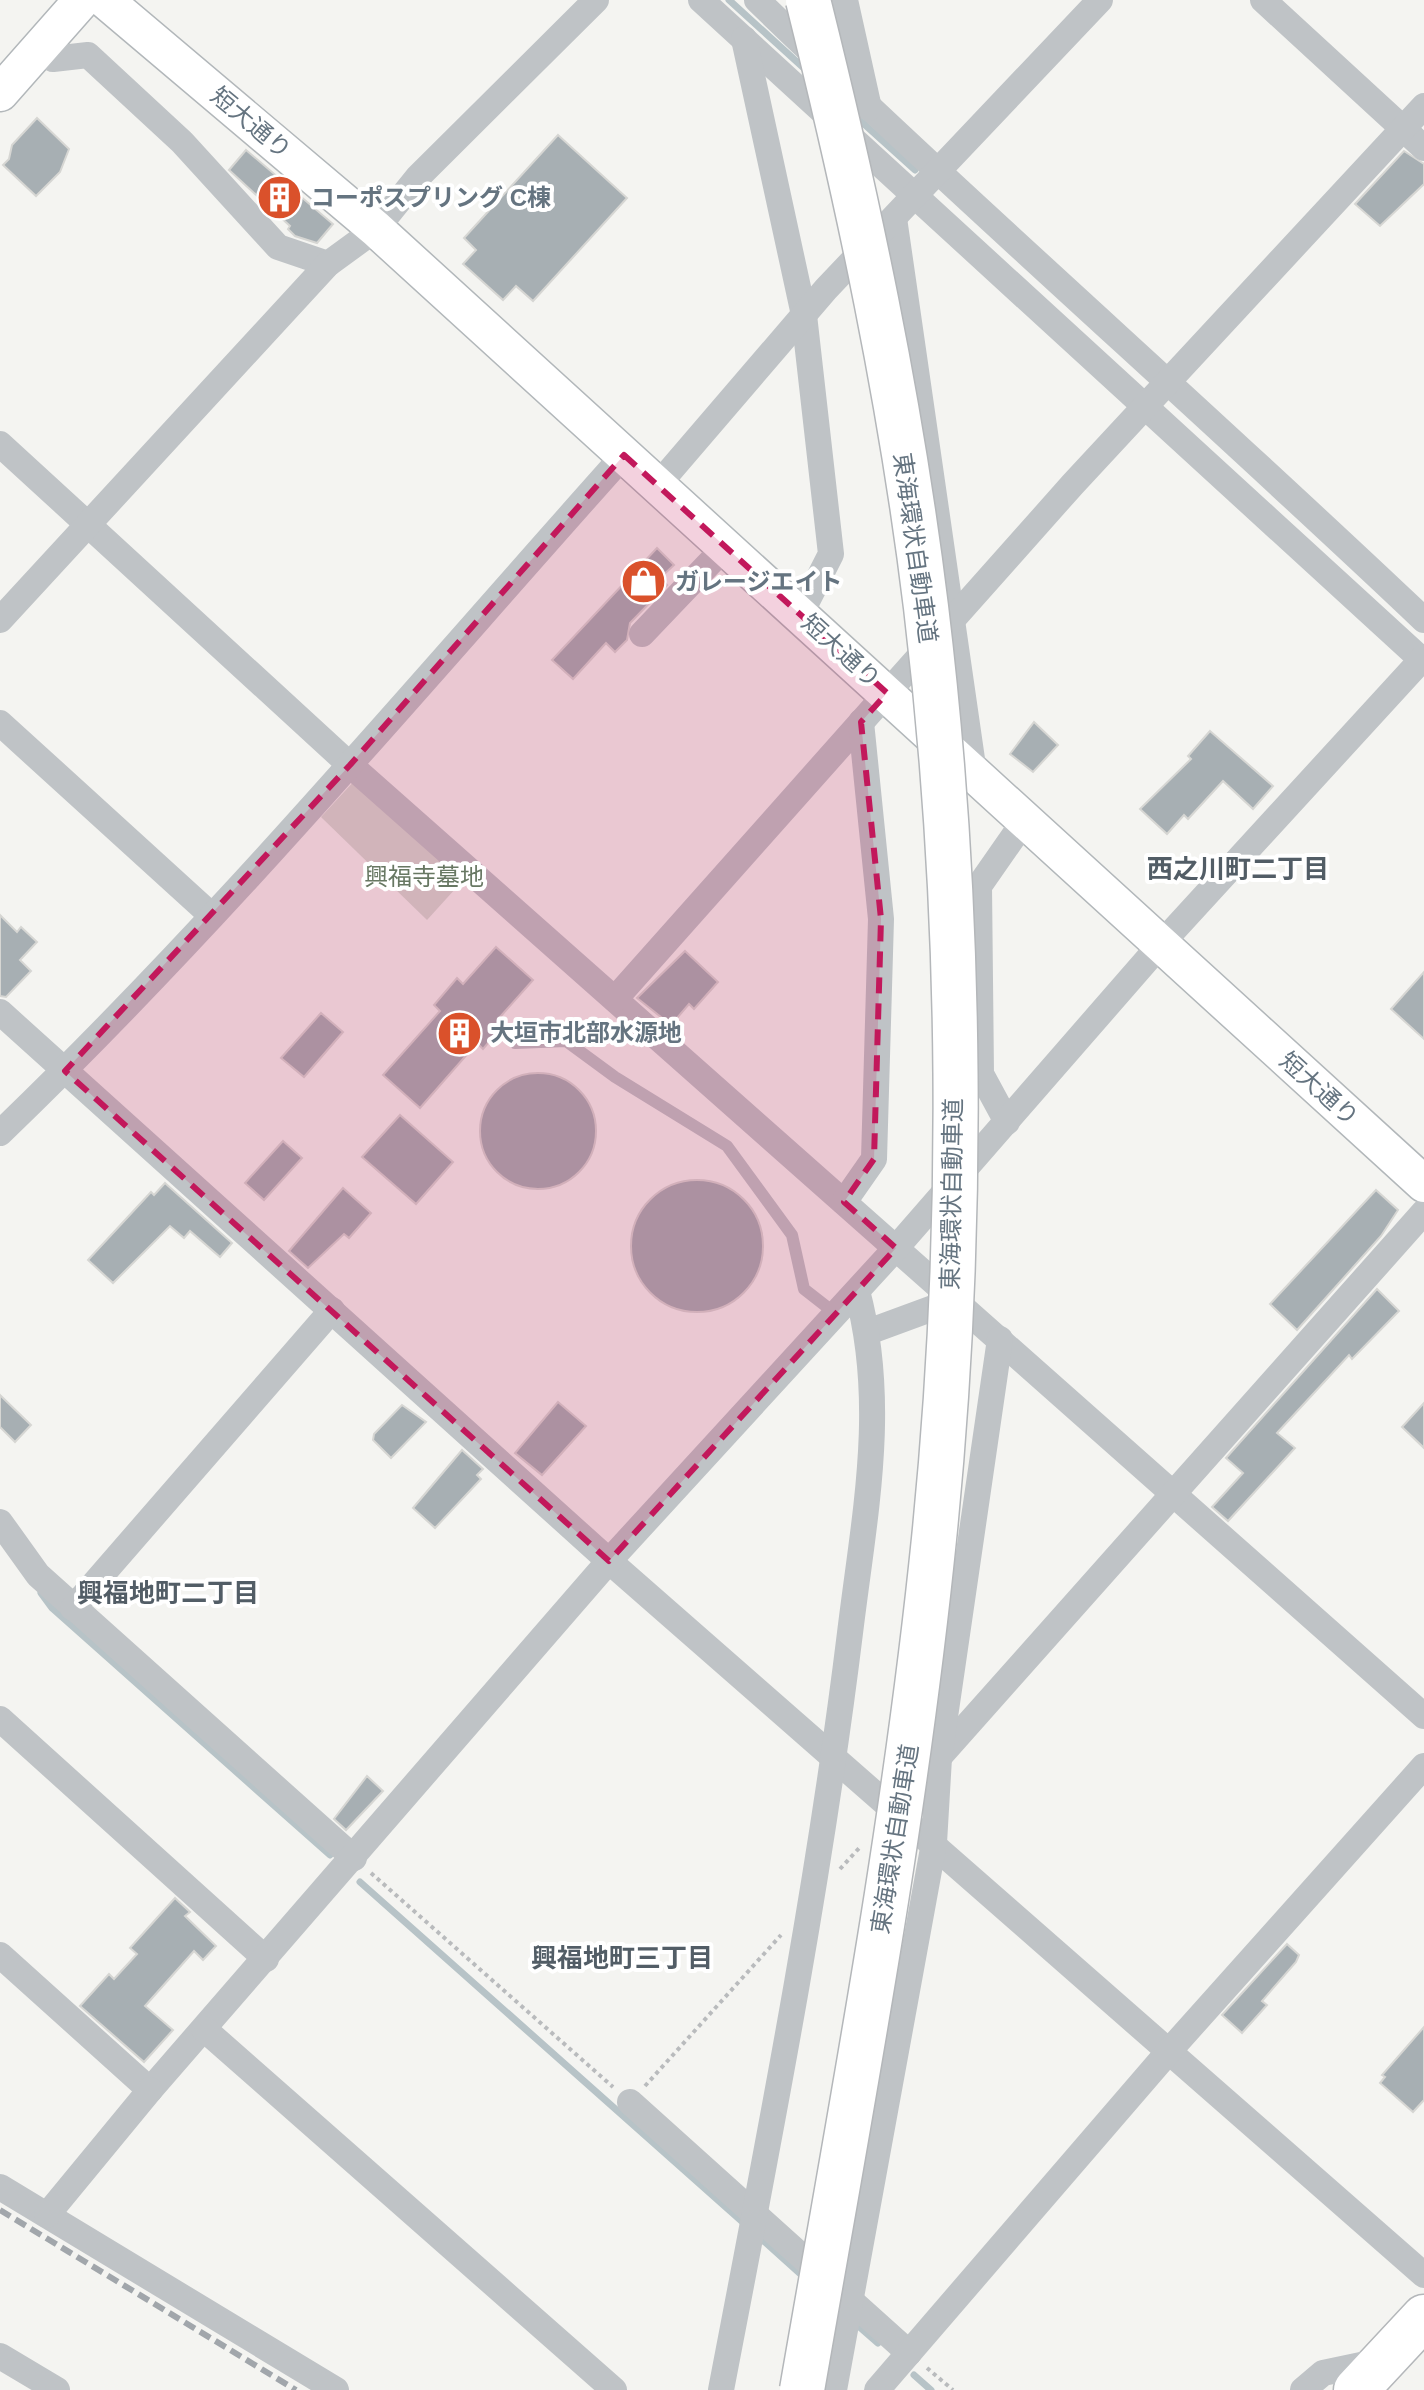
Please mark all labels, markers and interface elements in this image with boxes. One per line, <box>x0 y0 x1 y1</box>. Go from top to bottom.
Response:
street label: 短大通り <box>206 81 297 164</box>
building icon: コーポスプリング C棟 <box>256 174 304 222</box>
place label: コーポスプリング C棟 <box>311 184 551 211</box>
street label: 東海環状自動車道 <box>889 451 942 645</box>
shop icon: ガレージエイト <box>620 558 668 606</box>
place label: ガレージエイト <box>675 568 843 595</box>
street label: 短大通り <box>797 608 886 693</box>
district label: 西之川町二丁目 <box>1147 854 1329 884</box>
park label: 興福寺墓地 <box>364 863 484 890</box>
building icon: 大垣市北部水源地 <box>435 1009 483 1057</box>
place label: 大垣市北部水源地 <box>490 1019 682 1046</box>
street label: 短大通り <box>1275 1046 1364 1131</box>
street label: 東海環状自動車道 <box>936 1098 967 1290</box>
district label: 興福地町二丁目 <box>77 1578 259 1608</box>
street label: 東海環状自動車道 <box>866 1742 923 1936</box>
district label: 興福地町三丁目 <box>531 1943 713 1973</box>

